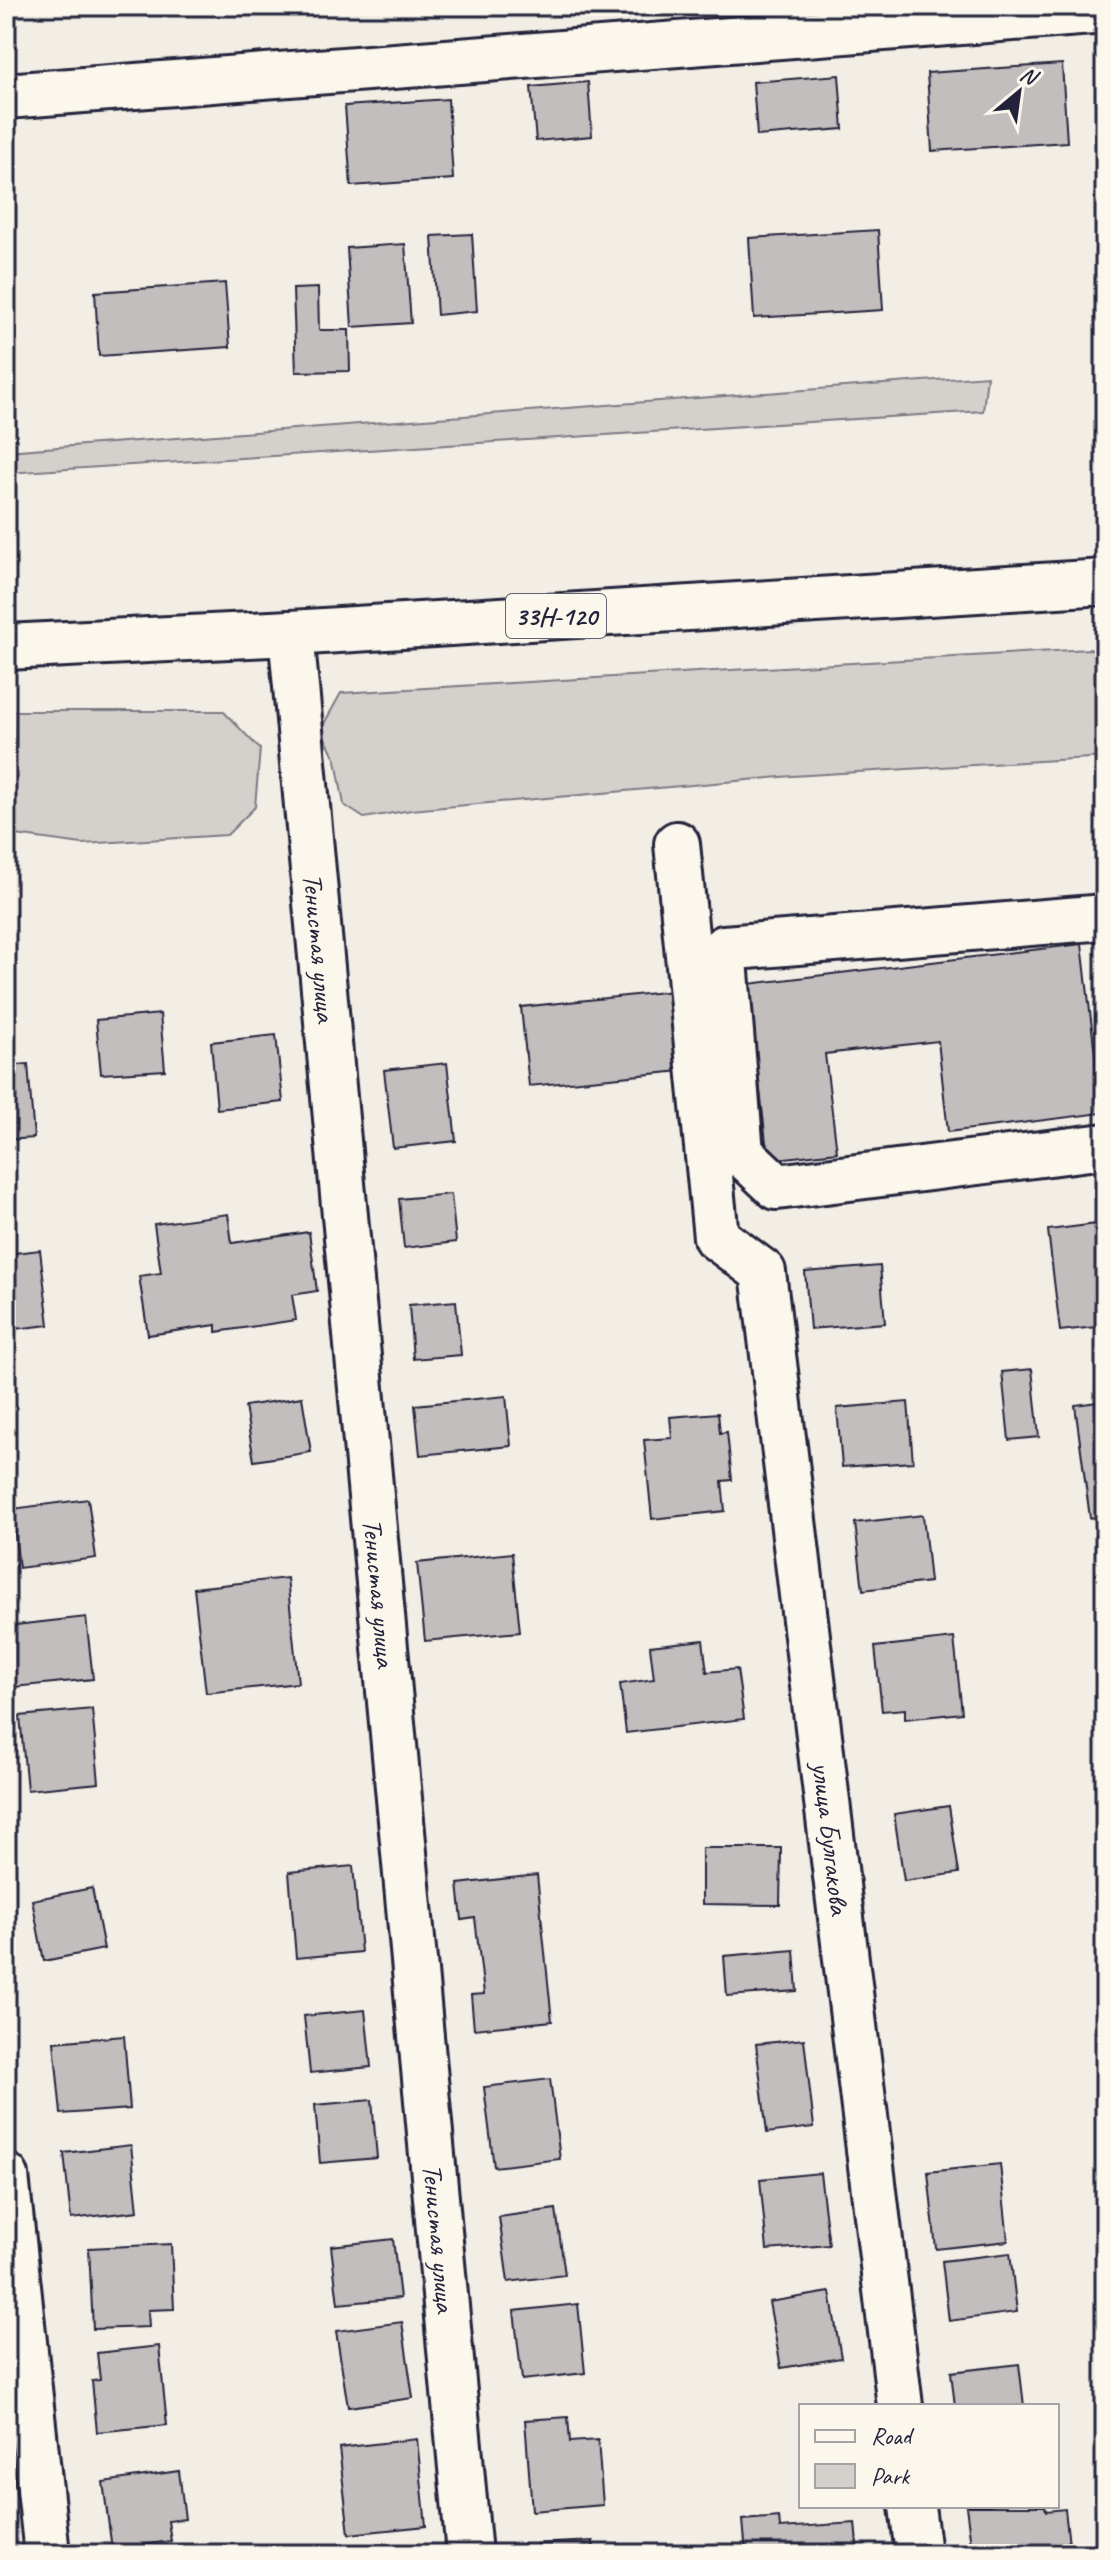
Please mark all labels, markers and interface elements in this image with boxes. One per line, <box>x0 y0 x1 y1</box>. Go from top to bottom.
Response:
north arrow <box>979 52 1059 132</box>
text: N <box>1015 60 1044 93</box>
road number: 33Н-120 <box>506 594 606 638</box>
street label: Тенистая улица <box>295 872 344 1025</box>
street label: Тенистая улица <box>355 1517 404 1671</box>
street label: улица Булгакова <box>804 1758 858 1918</box>
street label: Тенистая улица <box>415 2162 464 2316</box>
legend <box>799 2404 1059 2508</box>
text: Road <box>871 2421 915 2451</box>
text: Park <box>871 2461 911 2491</box>

